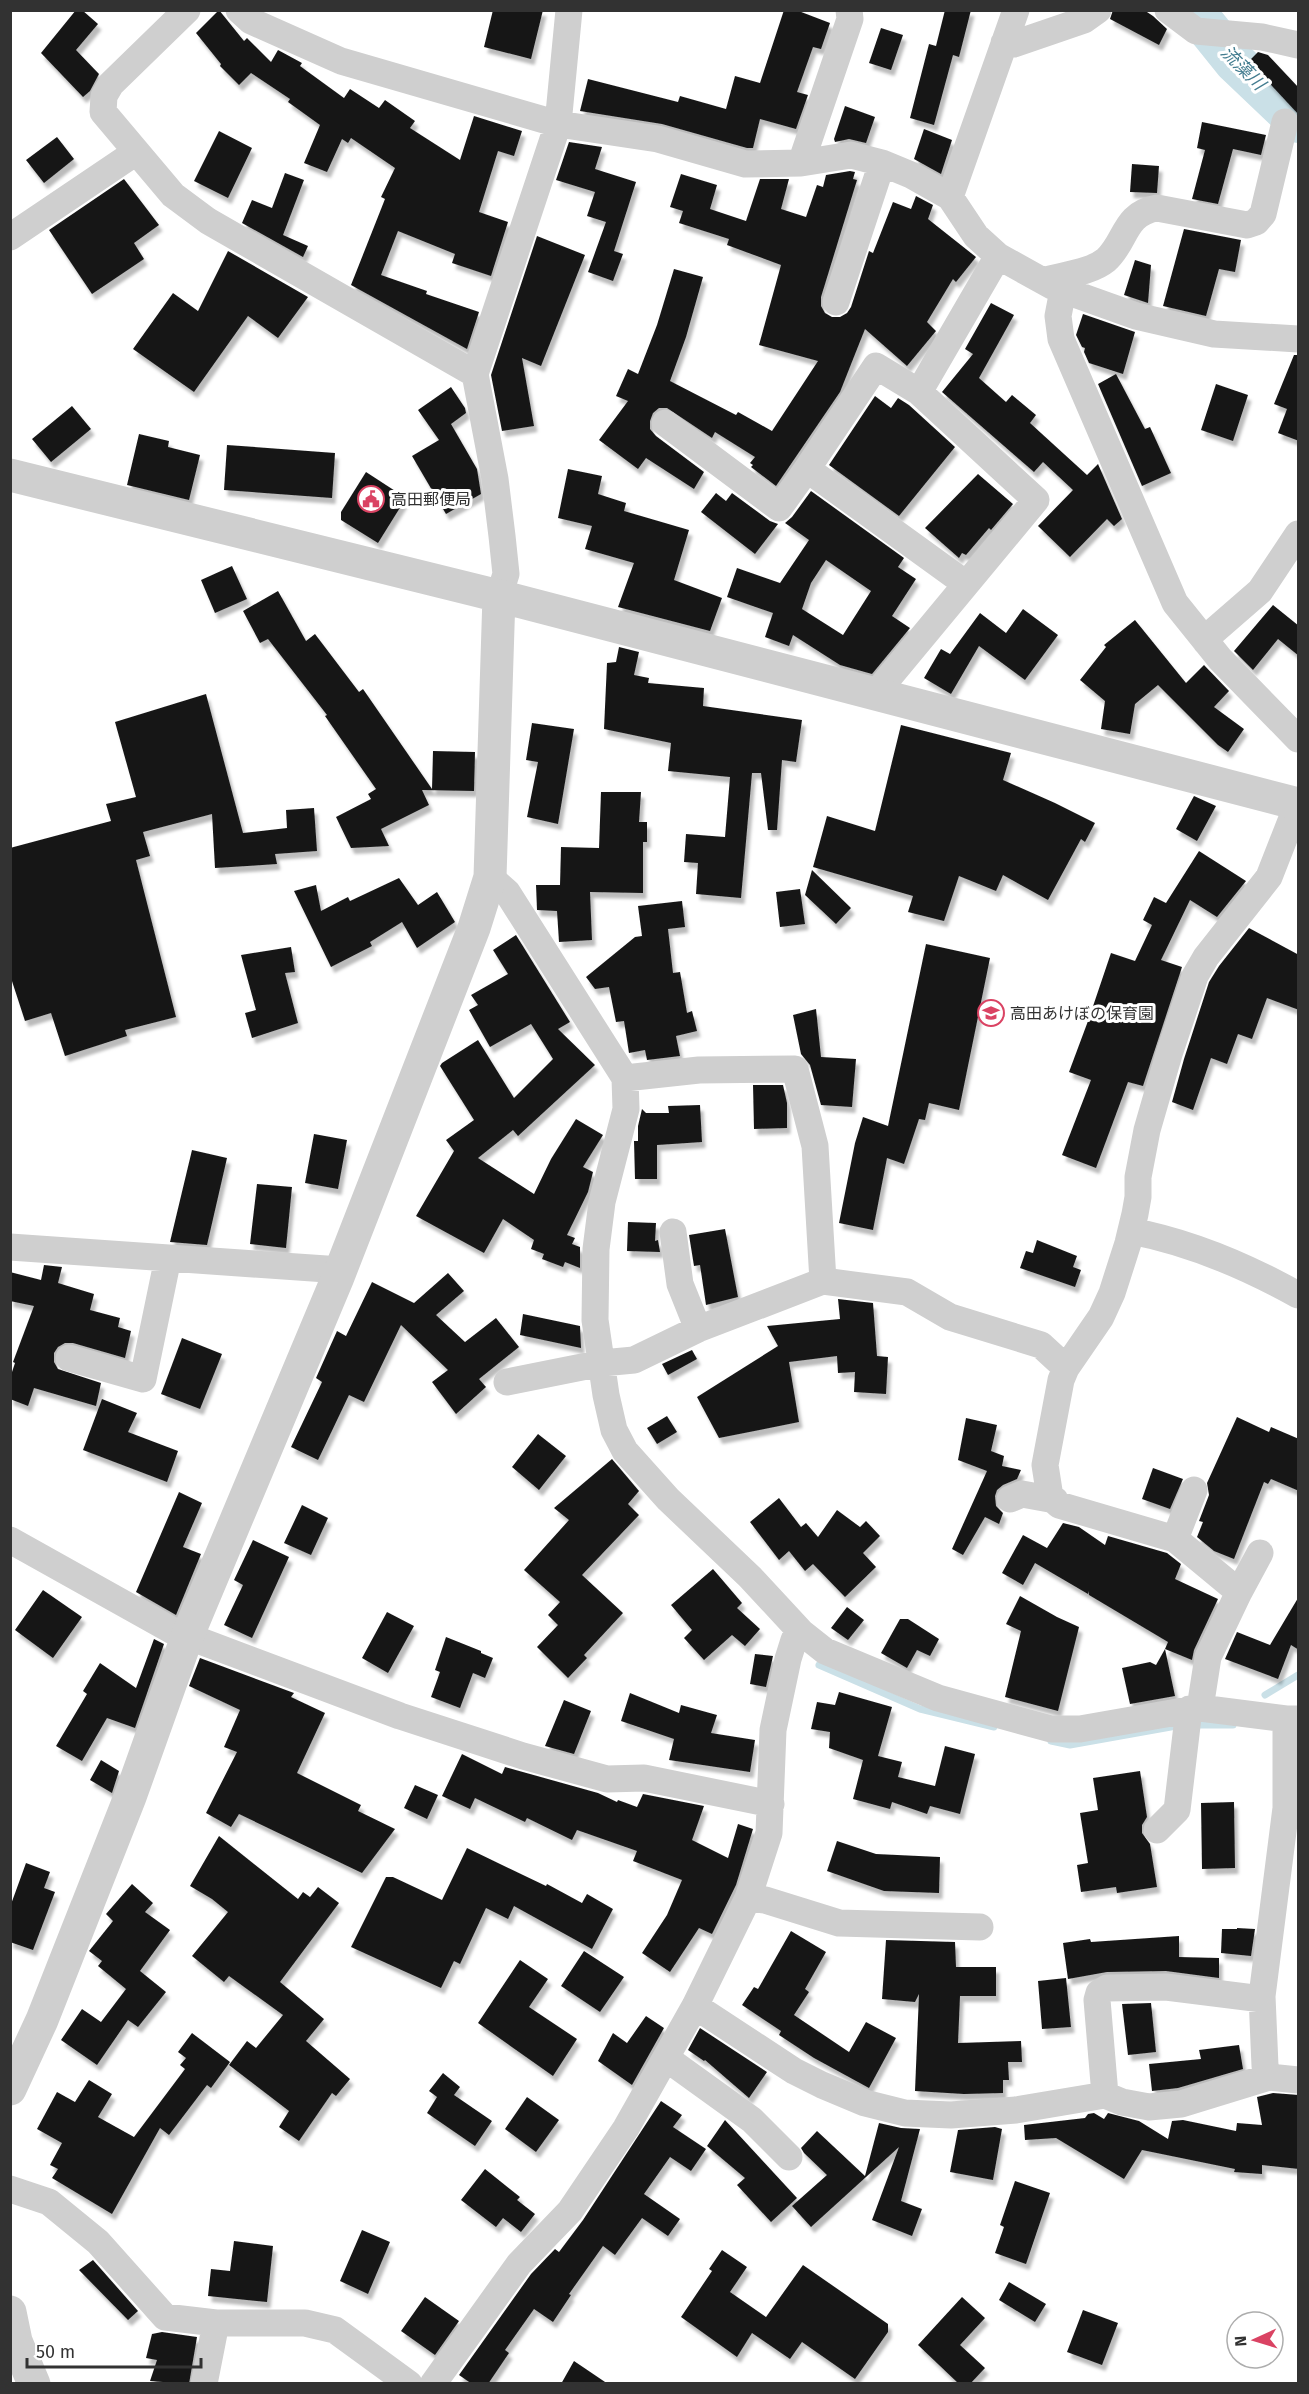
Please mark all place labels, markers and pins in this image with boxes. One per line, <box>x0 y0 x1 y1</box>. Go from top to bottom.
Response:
public building icon: 高田郵便局 <box>356 484 386 514</box>
place label: 高田郵便局 <box>391 490 471 509</box>
school or university icon: 高田あけぼの保育園 <box>976 998 1006 1028</box>
place label: 高田あけぼの保育園 <box>1010 1004 1154 1023</box>

